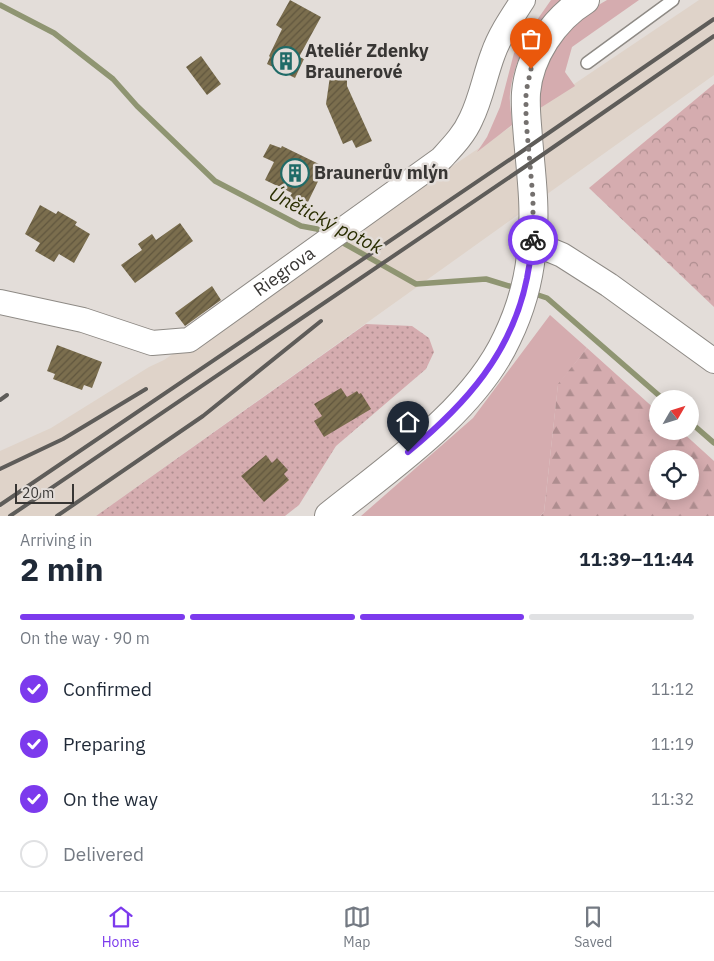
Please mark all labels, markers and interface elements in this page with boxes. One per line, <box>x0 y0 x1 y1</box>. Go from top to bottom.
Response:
pin <box>510 18 552 69</box>
icon: bag <box>517 25 545 53</box>
place label: Ateliér Zdenky Braunerové <box>305 39 429 83</box>
building icon: Ateliér Zdenky Braunerové <box>271 46 301 76</box>
building icon: Braunerův mlýn <box>280 158 310 188</box>
place label: Braunerův mlýn <box>314 161 449 184</box>
water label: Únětický potok <box>265 181 388 259</box>
courier <box>508 215 558 265</box>
icon: bike <box>519 226 547 254</box>
street label: Riegrova <box>249 241 319 301</box>
north arrow <box>649 390 699 440</box>
map controls <box>649 390 699 500</box>
pin <box>387 401 429 452</box>
icon: home <box>394 408 422 436</box>
button: locate <box>649 450 699 500</box>
scale bar <box>15 481 74 504</box>
text: 20 m <box>22 484 54 502</box>
text: Arriving in <box>20 530 92 550</box>
text: 11:39–11:44 <box>579 547 694 571</box>
text: 2 min <box>20 548 104 590</box>
text: On the way · 90 m <box>20 628 150 648</box>
icon: check <box>20 675 48 703</box>
text: Confirmed <box>63 677 152 701</box>
text: 11:12 <box>651 679 694 699</box>
icon: check <box>20 730 48 758</box>
text: Preparing <box>63 732 145 756</box>
text: 11:19 <box>651 734 694 754</box>
icon: check <box>20 785 48 813</box>
text: On the way <box>63 787 158 811</box>
text: 11:32 <box>651 789 694 809</box>
text: Delivered <box>63 842 144 866</box>
tab: Home <box>102 903 139 951</box>
tab: Map <box>343 903 371 951</box>
tab: Saved <box>574 903 612 951</box>

